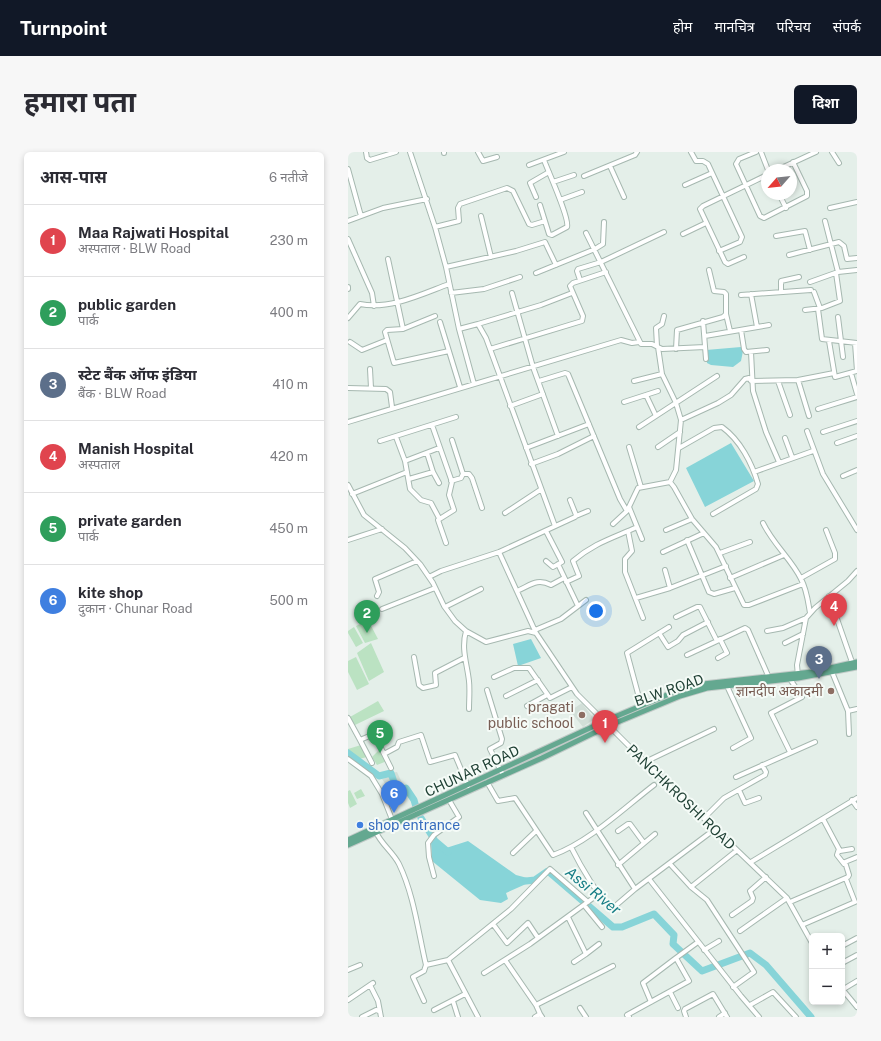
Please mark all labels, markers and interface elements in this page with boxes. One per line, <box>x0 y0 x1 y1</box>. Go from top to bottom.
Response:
text: Turnpoint <box>20 17 107 39</box>
text: होम <box>673 19 692 35</box>
text: मानचित्र <box>714 19 755 35</box>
text: परिचय <box>777 19 811 35</box>
text: संपर्क <box>833 19 861 35</box>
text: हमारा पता <box>24 85 136 118</box>
button: दिशा <box>794 85 857 124</box>
north arrow <box>761 164 797 200</box>
text: आस-पास <box>40 167 107 187</box>
text: 6 नतीजे <box>269 170 308 185</box>
text: Maa Rajwati Hospital <box>78 224 229 241</box>
text: 1 <box>50 233 56 248</box>
text: 230 m <box>270 233 308 248</box>
text: अस्पताल · BLW Road <box>78 241 191 256</box>
text: public garden <box>78 296 176 313</box>
text: 2 <box>49 305 57 320</box>
text: 400 m <box>270 305 308 320</box>
text: पार्क <box>78 313 99 328</box>
text: स्टेट बैंक ऑफ इंडिया <box>78 366 197 383</box>
text: 3 <box>49 377 57 392</box>
text: 410 m <box>272 377 308 392</box>
text: बैंक · BLW Road <box>78 386 166 401</box>
text: Manish Hospital <box>78 440 194 457</box>
text: 4 <box>49 449 57 464</box>
text: 420 m <box>270 449 308 464</box>
text: अस्पताल <box>78 457 120 472</box>
text: private garden <box>78 512 182 529</box>
text: 5 <box>49 521 57 536</box>
text: 450 m <box>269 521 308 536</box>
text: पार्क <box>78 529 99 544</box>
text: kite shop <box>78 584 143 601</box>
text: 6 <box>49 593 57 608</box>
text: 500 m <box>269 593 308 608</box>
pin: 4 <box>821 593 847 626</box>
pin: 2 <box>354 600 380 633</box>
text: दुकान · Chunar Road <box>78 601 192 616</box>
your location <box>586 601 606 621</box>
pin: 3 <box>806 646 832 679</box>
street label: BLW ROAD <box>632 671 706 709</box>
place label: ज्ञानदीप अकादमी <box>736 683 823 699</box>
marker: ज्ञानदीप अकादमी <box>826 686 836 696</box>
place label: pragati public school <box>488 699 574 731</box>
marker: pragati public school <box>577 710 587 720</box>
pin: 1 <box>592 710 618 743</box>
pin: 5 <box>367 720 393 753</box>
street label: PANCHKROSHI ROAD <box>624 741 738 853</box>
street label: CHUNAR ROAD <box>422 742 522 800</box>
pin: 6 <box>381 780 407 813</box>
place label: shop entrance <box>368 817 460 833</box>
marker: shop entrance <box>355 820 365 830</box>
water label: Assi River <box>562 863 625 918</box>
map controls <box>809 933 845 1005</box>
button: + <box>809 933 845 969</box>
button: − <box>809 969 845 1005</box>

